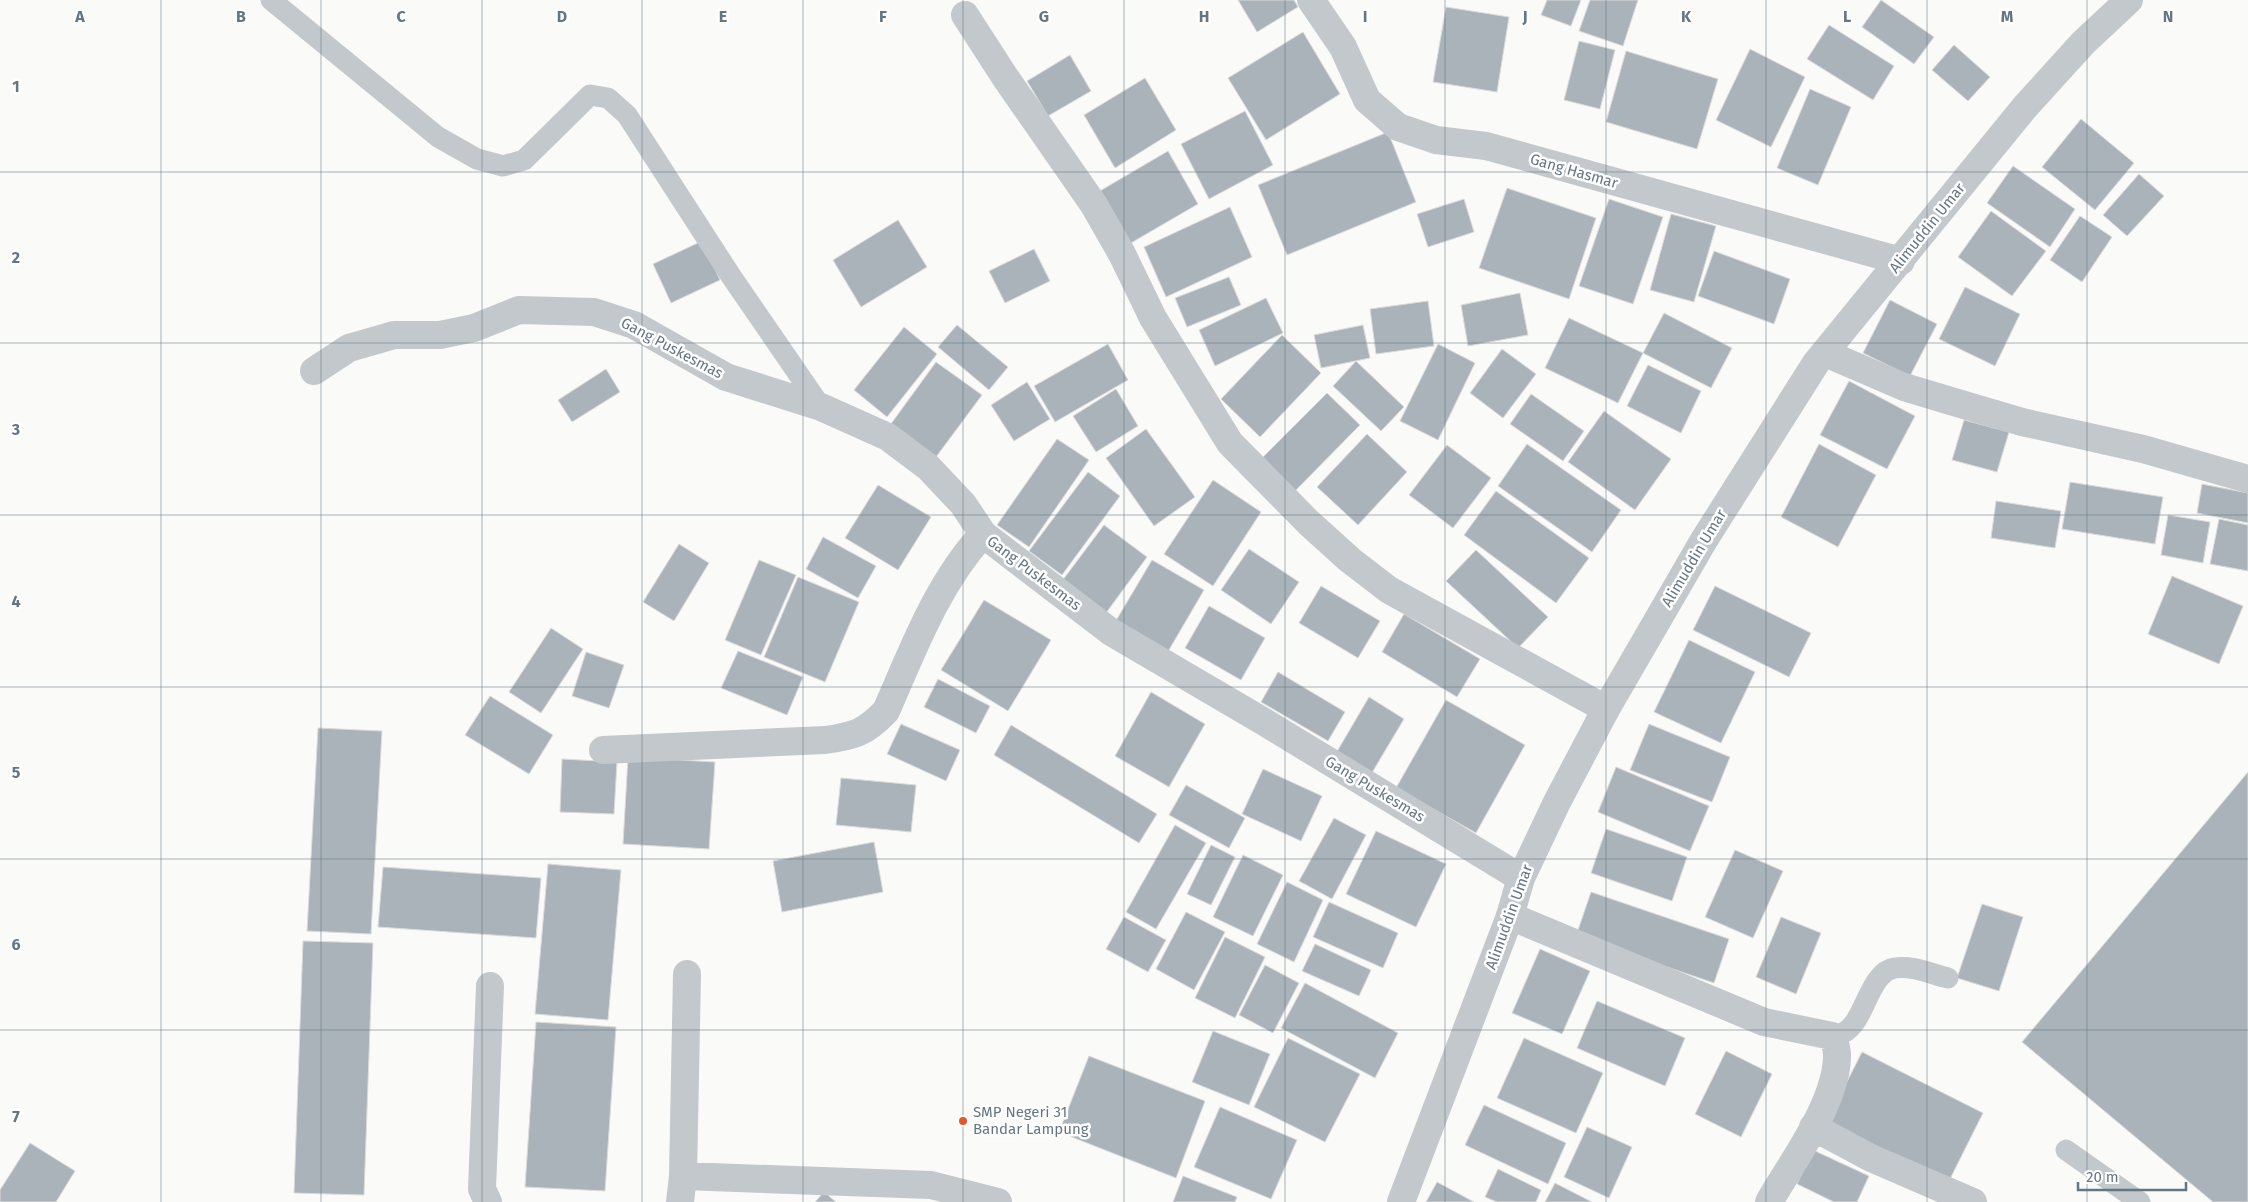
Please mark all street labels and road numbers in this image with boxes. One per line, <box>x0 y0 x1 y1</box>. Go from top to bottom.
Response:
street label: Gang Hasmar <box>1528 150 1620 192</box>
street label: Alimuddin Umar <box>1885 179 1969 277</box>
street label: Gang Puskesmas <box>618 314 726 382</box>
street label: Alimuddin Umar <box>1658 506 1730 610</box>
street label: Gang Puskesmas <box>984 532 1084 614</box>
street label: Gang Puskesmas <box>1322 752 1428 826</box>
street label: Alimuddin Umar <box>1482 862 1536 972</box>

